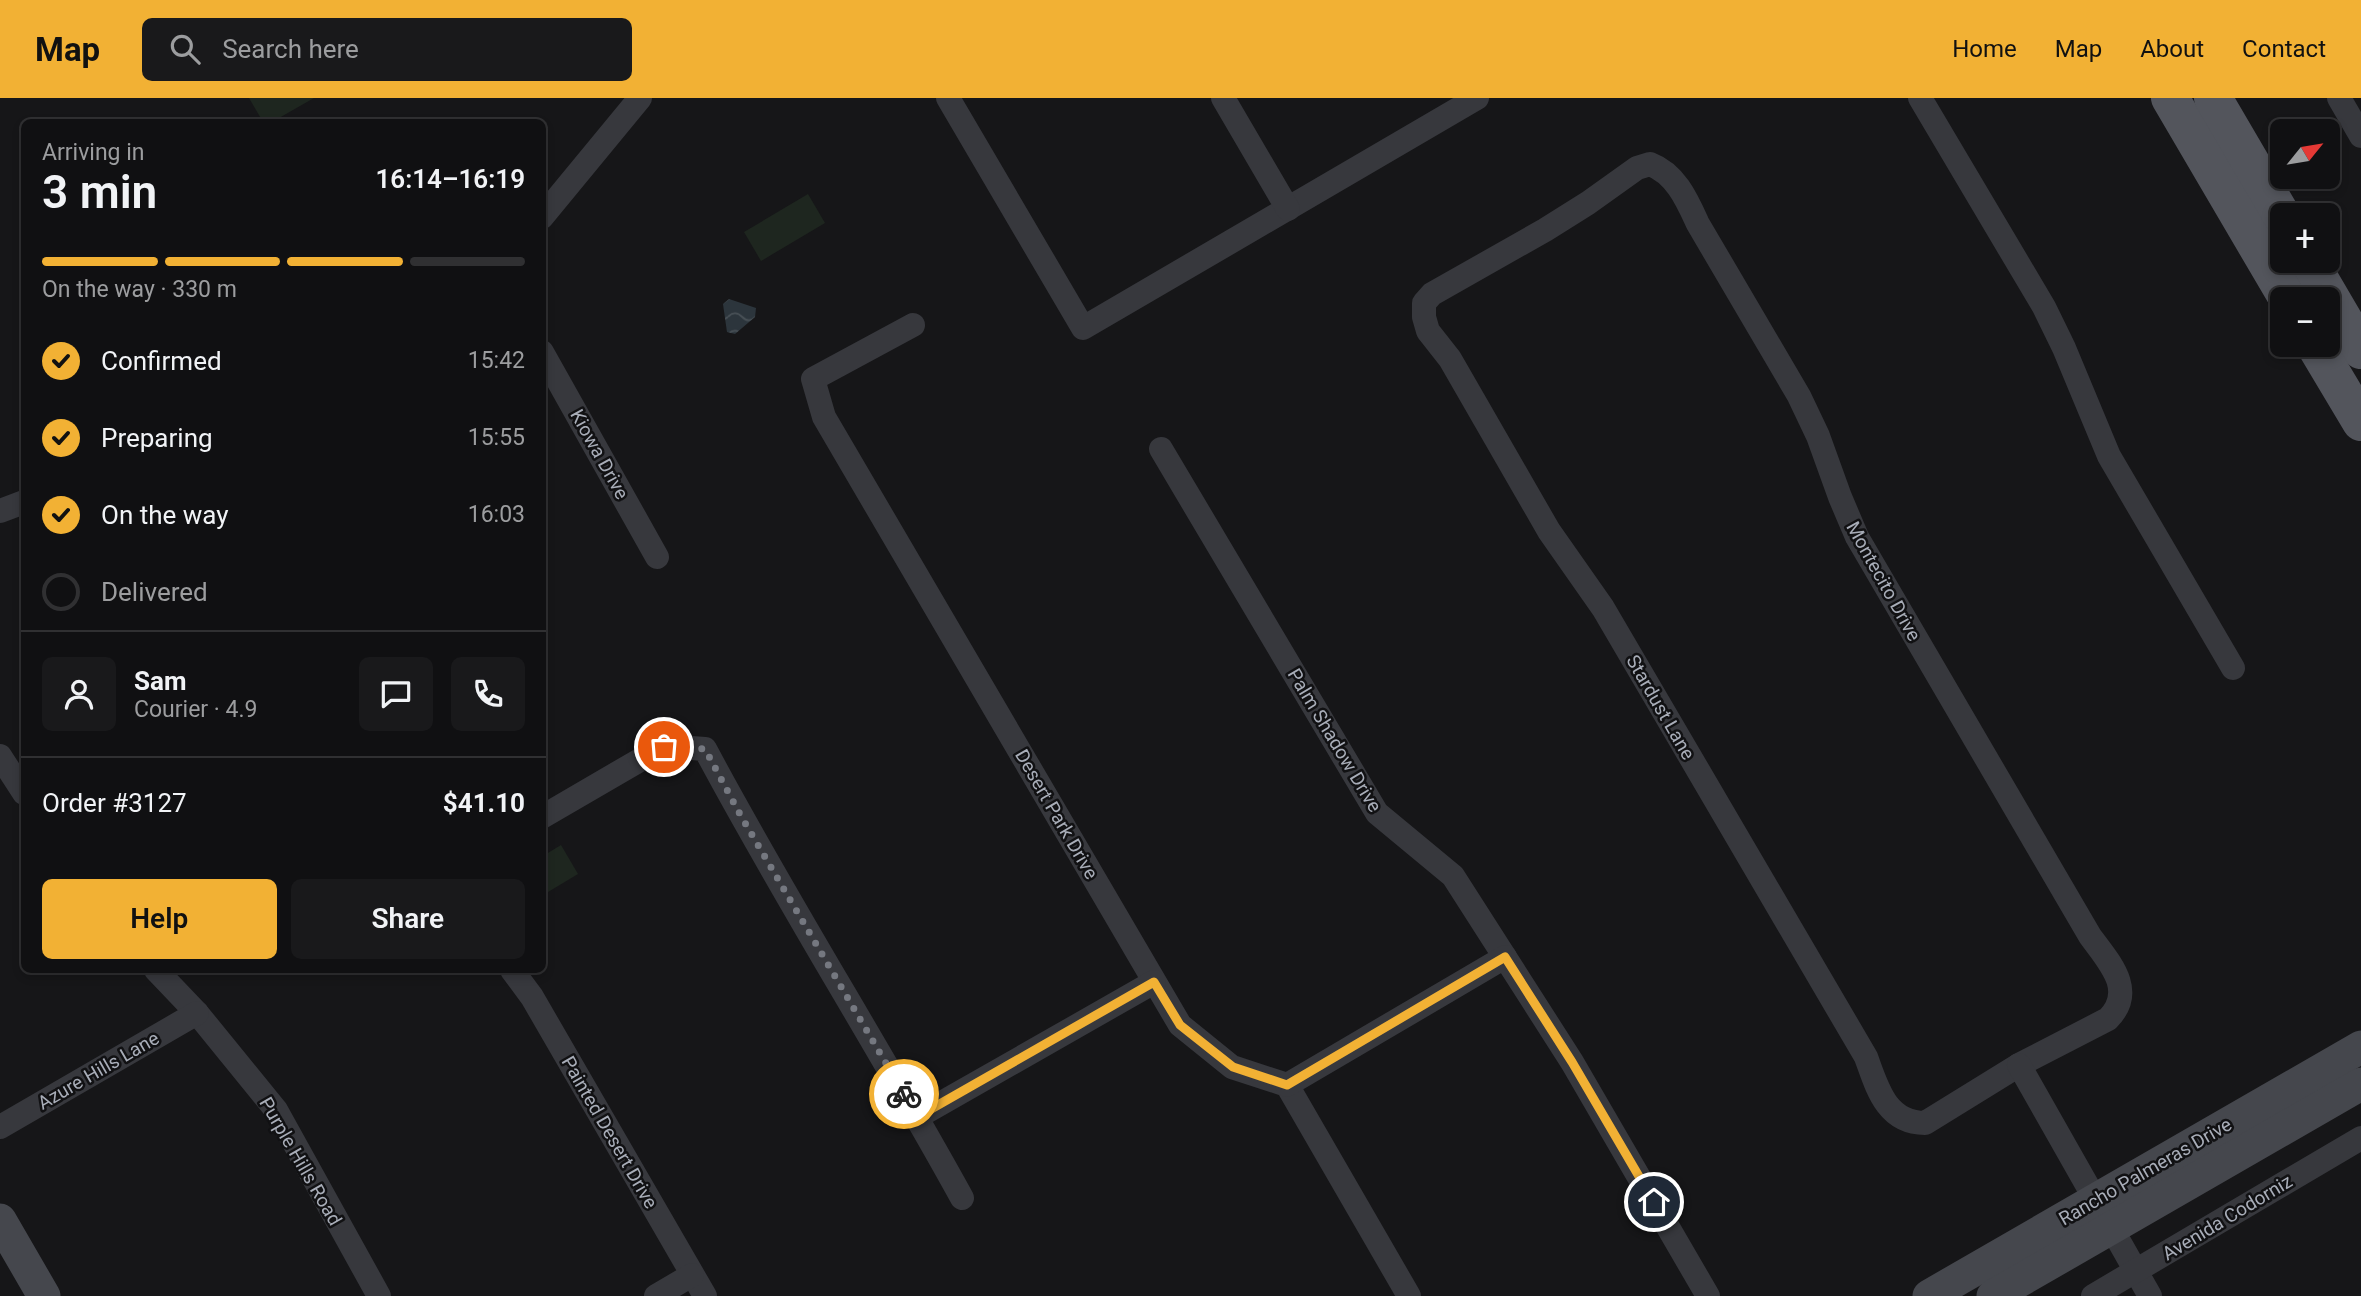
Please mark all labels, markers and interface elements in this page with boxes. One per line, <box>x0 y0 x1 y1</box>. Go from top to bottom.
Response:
search box <box>142 18 632 81</box>
text: Map <box>35 30 100 69</box>
icon: search <box>166 30 204 68</box>
text: Search here <box>222 34 359 64</box>
text: Home <box>1952 35 2017 63</box>
text: Map <box>2055 35 2102 63</box>
text: About <box>2140 35 2204 63</box>
text: Contact <box>2242 35 2326 63</box>
north arrow <box>2270 119 2340 189</box>
map controls <box>2270 119 2340 357</box>
text: Arriving in <box>42 139 145 166</box>
text: 16:14–16:19 <box>375 164 525 194</box>
text: 3 min <box>42 165 157 219</box>
button: + <box>2270 203 2340 273</box>
text: On the way · 330 m <box>42 276 237 303</box>
button: − <box>2270 287 2340 357</box>
icon: check <box>42 342 80 380</box>
text: Confirmed <box>101 346 222 376</box>
text: 15:42 <box>468 347 525 374</box>
street label: Kiowa Drive <box>565 405 634 503</box>
icon: check <box>42 419 80 457</box>
text: Preparing <box>101 423 213 453</box>
text: 15:55 <box>468 424 525 451</box>
icon: check <box>42 496 80 534</box>
text: On the way <box>101 500 229 530</box>
text: 16:03 <box>468 501 525 528</box>
street label: Montecito Drive <box>1841 517 1926 645</box>
text: Delivered <box>101 577 208 607</box>
street label: Stardust Lane <box>1621 651 1700 764</box>
button: person <box>42 657 116 731</box>
button: chat <box>359 657 433 731</box>
button: phone <box>451 657 525 731</box>
street label: Palm Shadow Drive <box>1283 664 1387 816</box>
text: Sam <box>134 666 186 696</box>
text: Courier · 4.9 <box>134 696 257 723</box>
pin <box>634 717 694 777</box>
icon: bag <box>645 728 683 766</box>
street label: Desert Park Drive <box>1010 745 1103 883</box>
text: Order #3127 <box>42 788 187 818</box>
text: $41.10 <box>443 788 525 818</box>
button: Help <box>42 879 277 959</box>
button: Share <box>291 879 525 959</box>
street label: Azure Hills Lane <box>33 1026 163 1115</box>
street label: Painted Desert Drive <box>557 1052 663 1212</box>
courier <box>869 1059 939 1129</box>
icon: bike <box>885 1075 923 1113</box>
street label: Purple Hills Road <box>254 1093 347 1230</box>
street label: Rancho Palmeras Drive <box>2055 1113 2236 1230</box>
street label: Avenida Codorniz <box>2158 1170 2296 1265</box>
pin <box>1624 1172 1684 1232</box>
icon: home <box>1635 1183 1673 1221</box>

